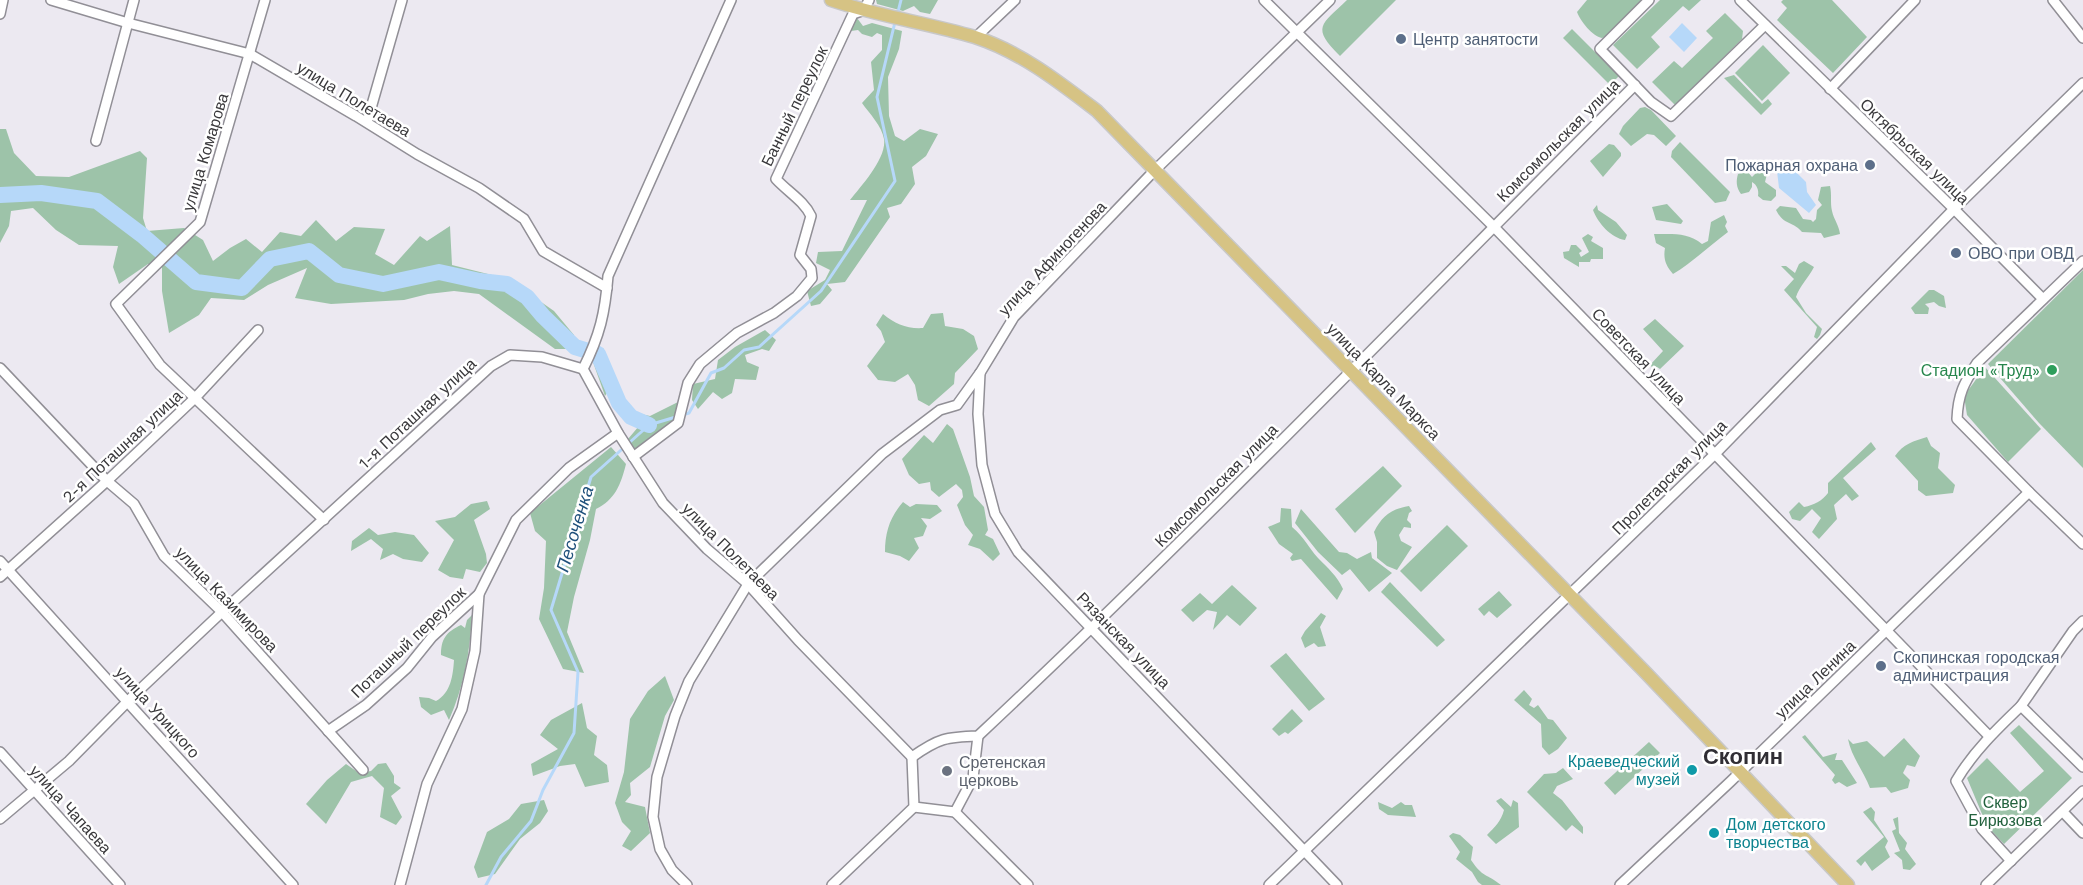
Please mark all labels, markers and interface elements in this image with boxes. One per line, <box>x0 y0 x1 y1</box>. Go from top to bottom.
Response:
place label: Центр занятости <box>1413 30 1538 49</box>
marker: Центр занятости <box>1394 32 1408 46</box>
street label: Банный переулок <box>757 42 832 169</box>
street label: улица Полетаева <box>293 58 414 141</box>
street label: Комсомольская улица <box>1493 75 1624 206</box>
street label: улица Комарова <box>178 91 233 214</box>
street label: Октябрьская улица <box>1856 94 1973 208</box>
place label: Пожарная охрана <box>1725 156 1858 175</box>
marker: Пожарная охрана <box>1863 158 1877 172</box>
street label: улица Афиногенова <box>994 197 1110 319</box>
place label: ОВО при ОВД <box>1968 244 2074 263</box>
marker: ОВО при ОВД <box>1949 246 1963 260</box>
street label: Советская улица <box>1588 304 1690 409</box>
street label: улица Карла Маркса <box>1323 319 1444 444</box>
street label: 1-я Поташная улица <box>355 354 480 473</box>
place label: Стадион «Труд» <box>1921 361 2040 380</box>
marker: Стадион «Труд» <box>2045 363 2059 377</box>
street label: 2-я Поташная улица <box>59 386 186 507</box>
street label: Пролетарская улица <box>1608 416 1731 539</box>
street label: Комсомольская улица <box>1151 420 1282 551</box>
water label: Песоченка <box>551 483 598 574</box>
street label: улица Полетаева <box>678 499 783 604</box>
street label: улица Казимирова <box>172 543 282 656</box>
street label: Поташный переулок <box>347 582 470 702</box>
street label: Рязанская улица <box>1073 588 1174 692</box>
street label: улица Ленина <box>1771 636 1860 722</box>
place label: Скопинская городская администрация <box>1893 648 2060 685</box>
marker: Скопинская городская администрация <box>1874 659 1888 673</box>
street label: улица Урицкого <box>112 663 204 762</box>
district label: Скопин <box>1703 744 1783 769</box>
place label: Краеведческий музей <box>1568 752 1680 789</box>
place label: Сретенская церковь <box>959 753 1046 790</box>
street label: улица Чапаева <box>26 761 115 858</box>
marker: Краеведческий музей <box>1685 763 1699 777</box>
marker: Сретенская церковь <box>940 764 954 778</box>
park label: Сквер Бирюзова <box>1968 793 2042 830</box>
place label: Дом детского творчества <box>1726 815 1826 852</box>
marker: Дом детского творчества <box>1707 826 1721 840</box>

